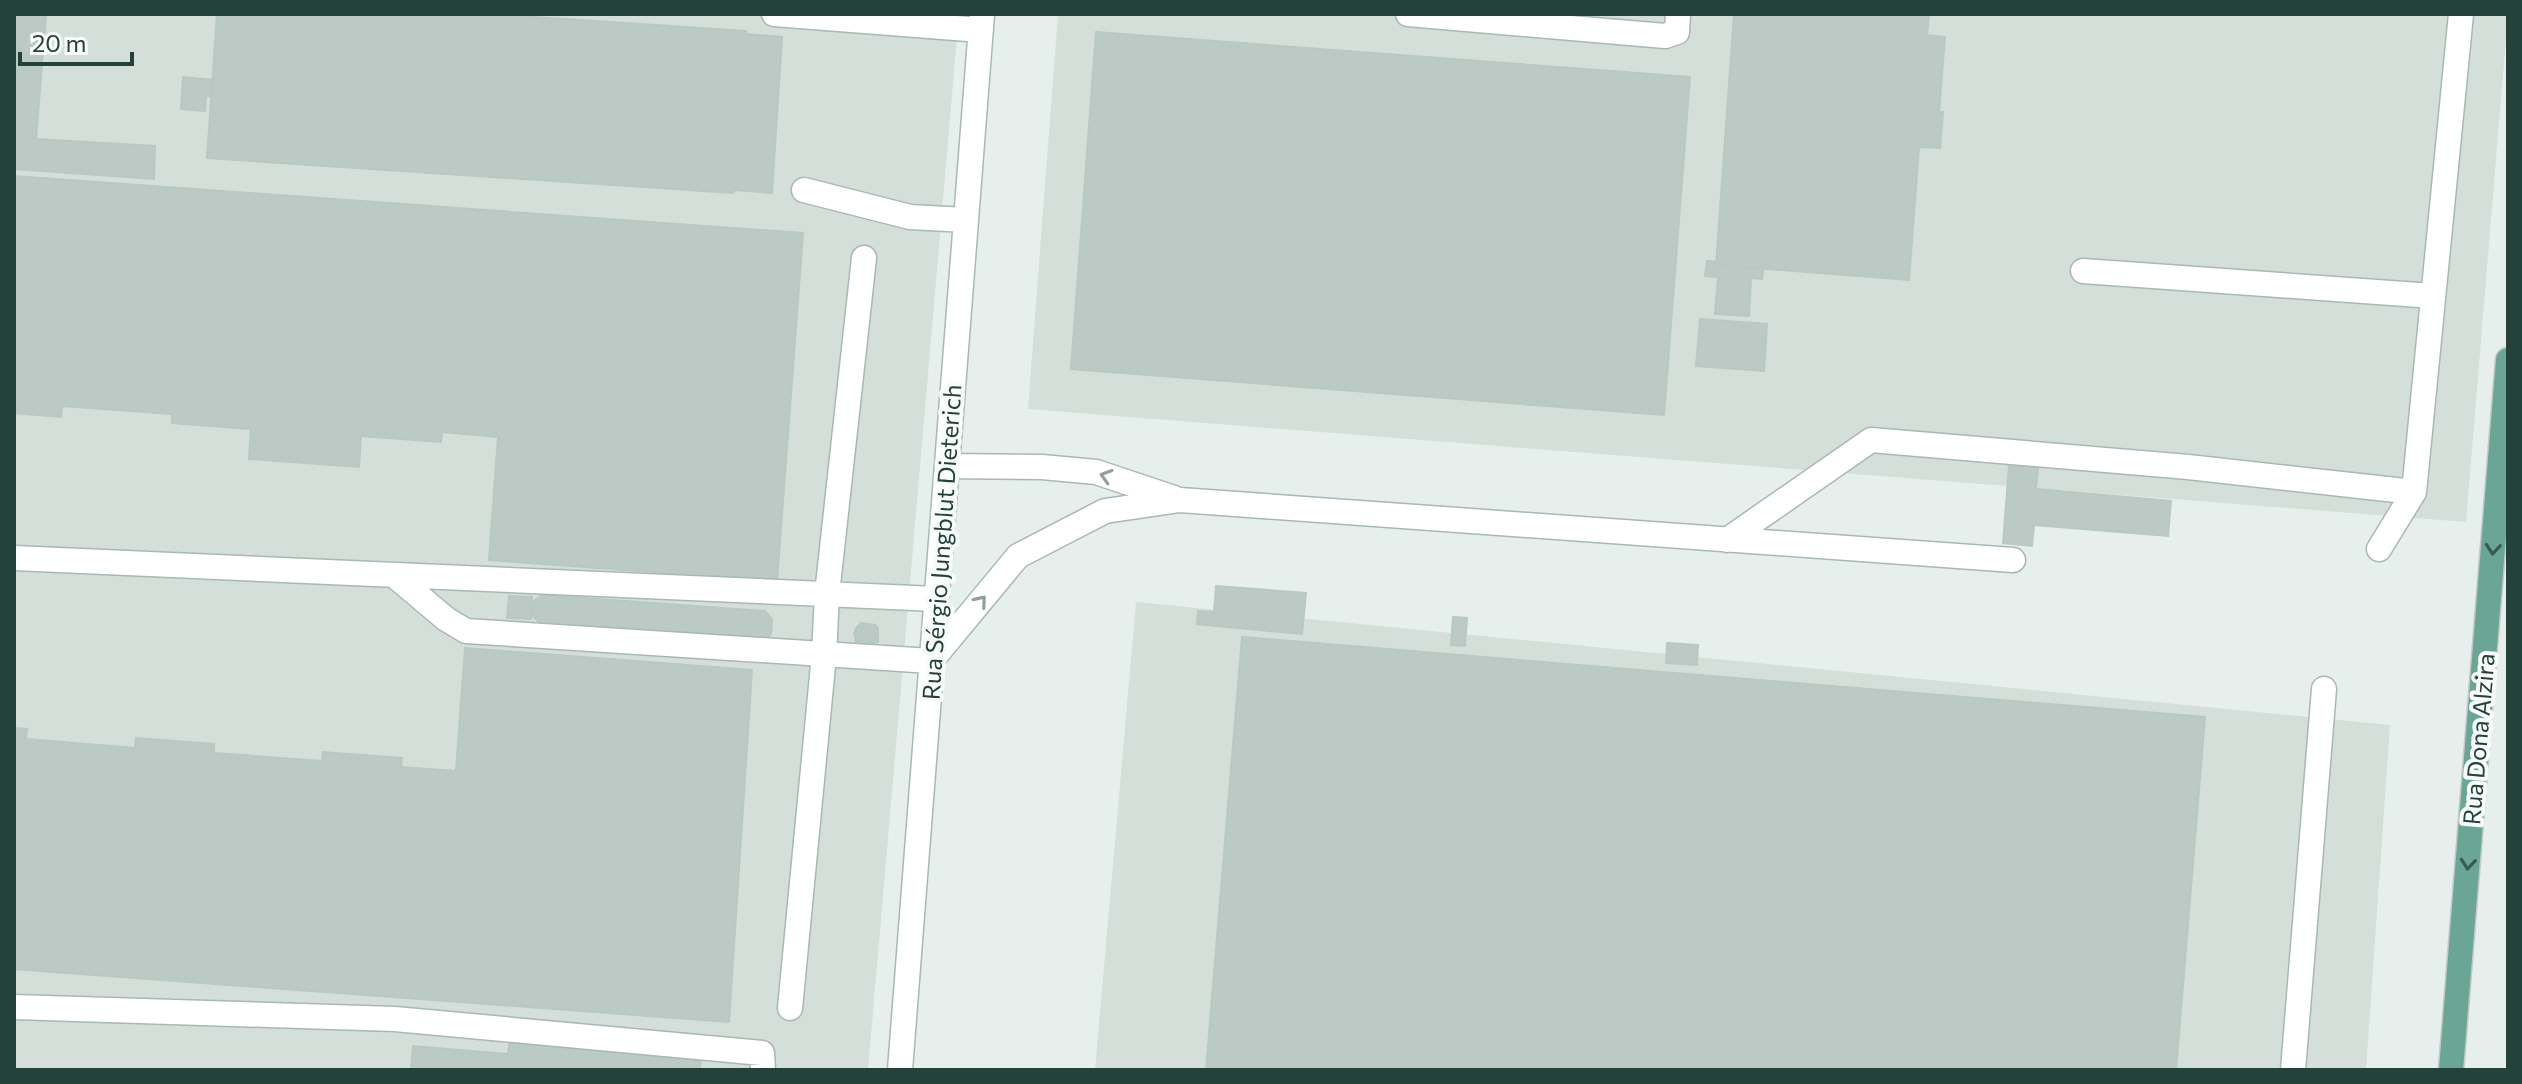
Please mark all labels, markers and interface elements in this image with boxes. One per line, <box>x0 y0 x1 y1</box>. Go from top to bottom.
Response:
scale bar <box>20 16 132 66</box>
text: 20 m <box>32 28 86 57</box>
street label: Rua Sérgio Jungblut Dieterich <box>916 383 966 701</box>
one-way arrow <box>1099 469 1113 485</box>
one-way arrow <box>2485 543 2502 556</box>
one-way arrow <box>971 596 986 610</box>
street label: Rua Dona Alzira <box>2456 652 2500 826</box>
one-way arrow <box>2460 858 2477 871</box>

